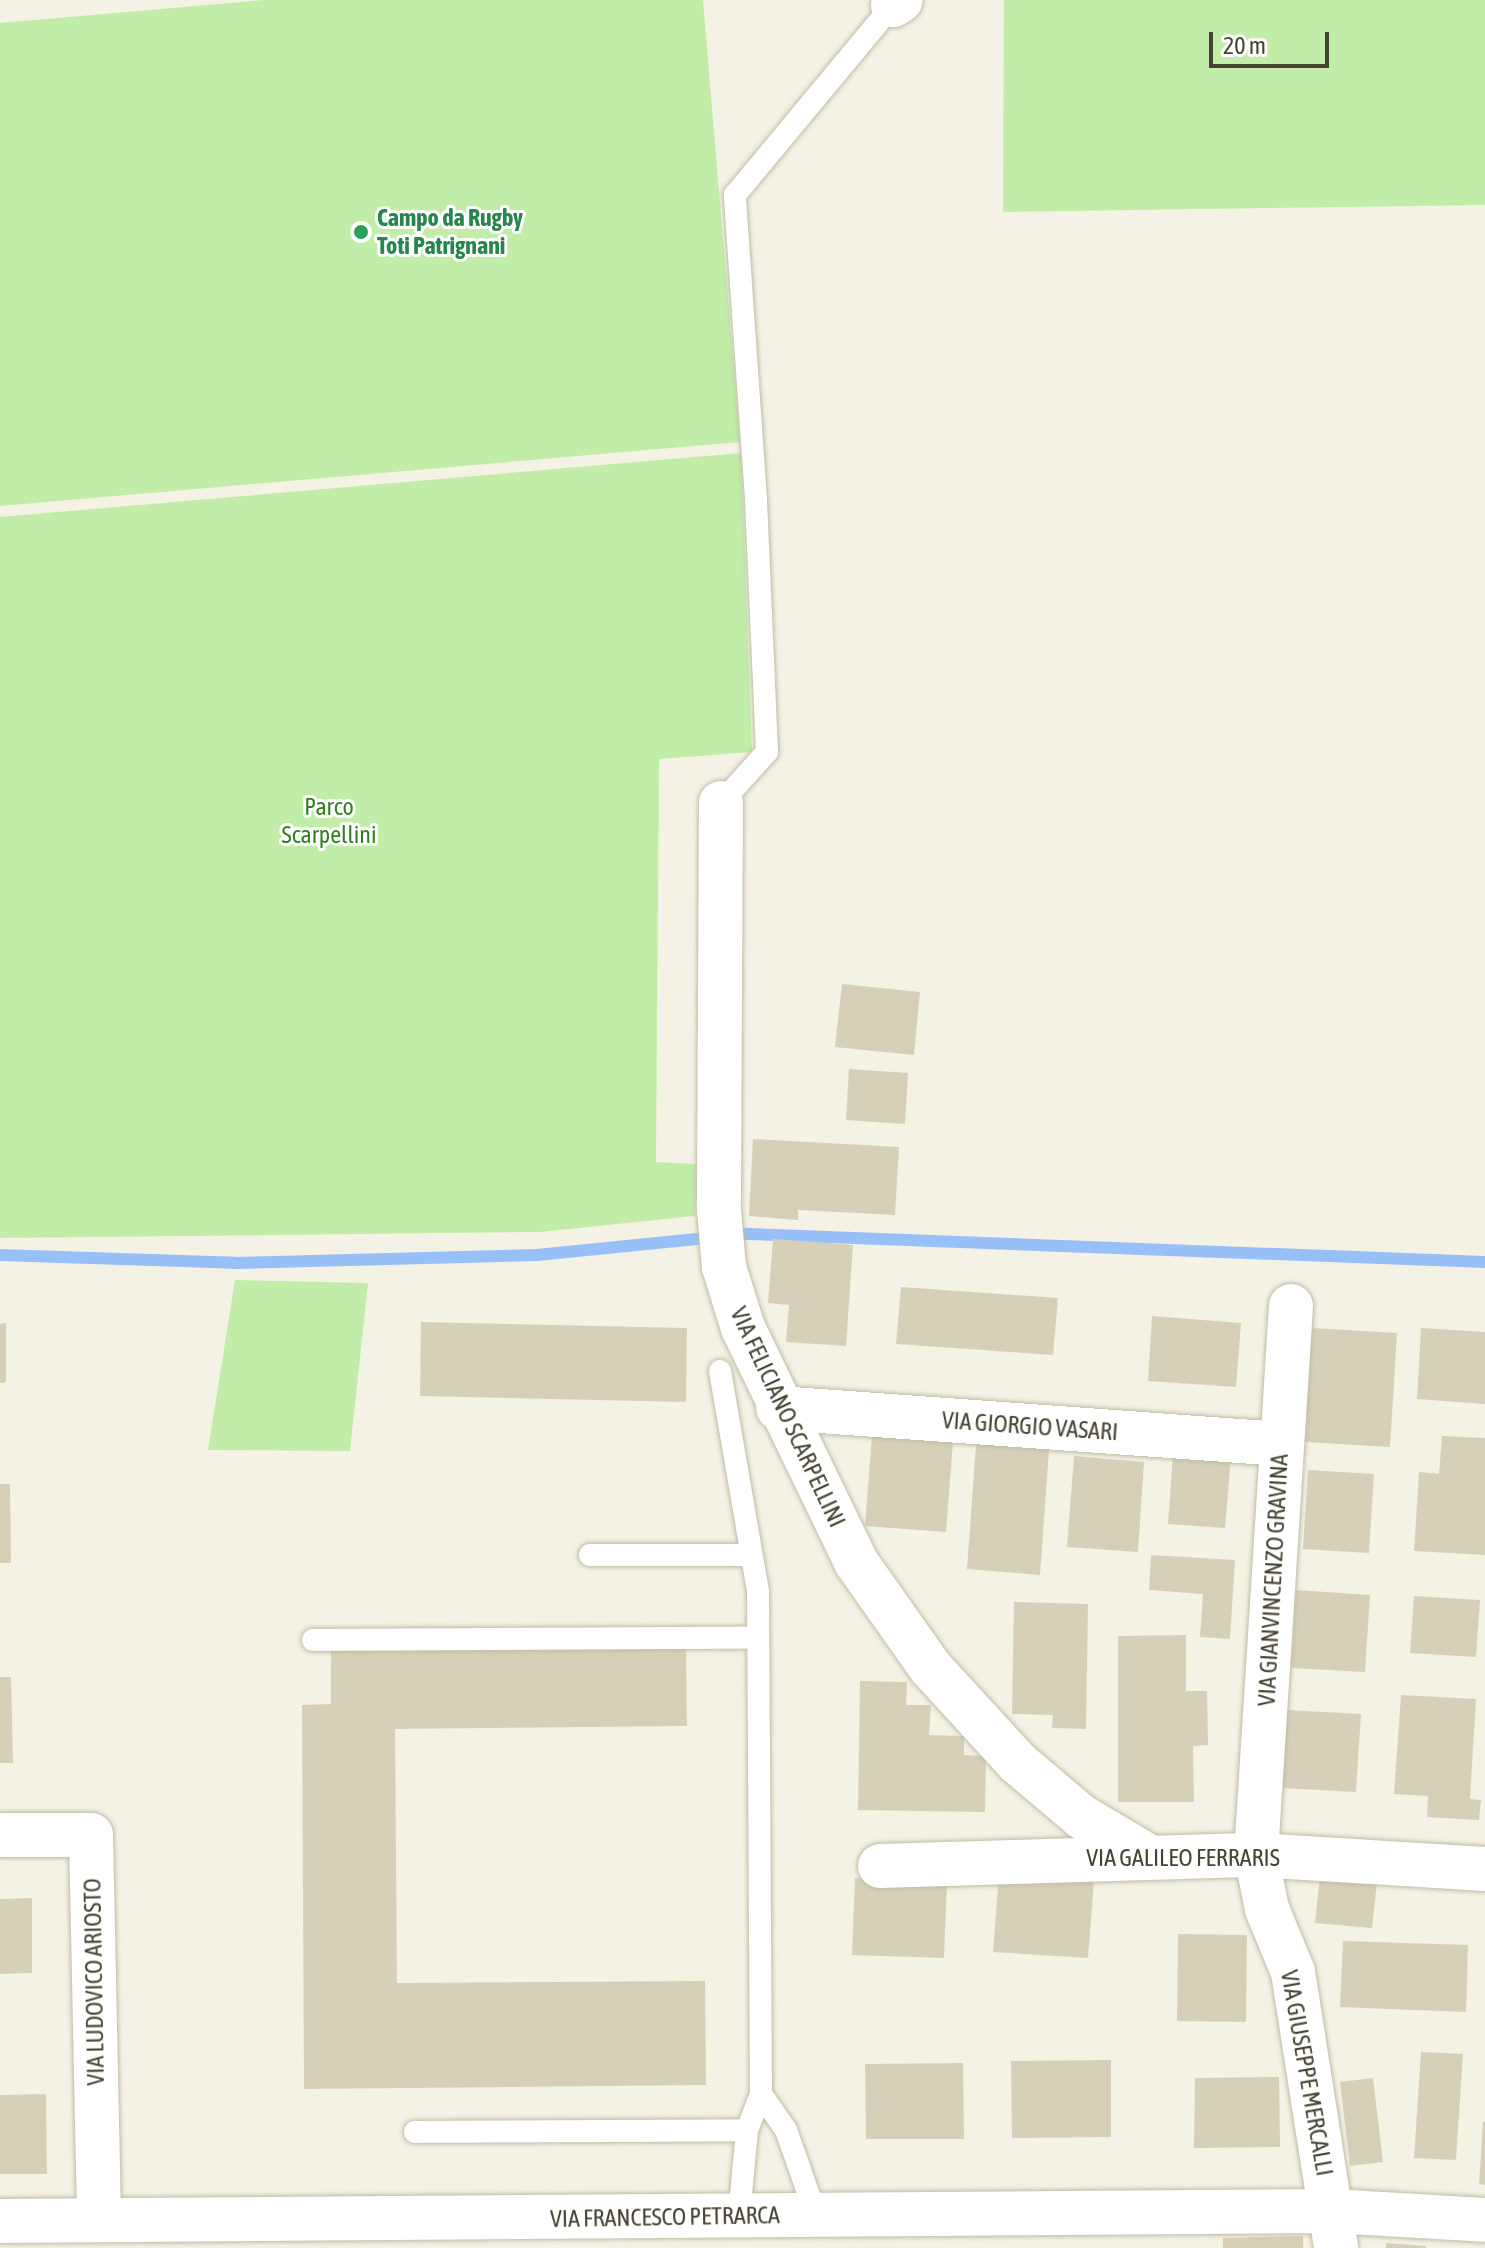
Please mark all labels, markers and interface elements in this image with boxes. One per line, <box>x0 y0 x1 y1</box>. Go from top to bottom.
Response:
scale bar <box>1213 16 1333 66</box>
text: 20 m <box>1223 32 1266 59</box>
place label: Campo da Rugby Toti Patrignani <box>377 204 523 260</box>
marker: Campo da Rugby Toti Patrignani <box>352 223 370 241</box>
park label: Parco Scarpellini <box>282 793 376 849</box>
street label: VIA FELICIANO SCARPELLINI <box>724 1302 852 1532</box>
street label: VIA GIORGIO VASARI <box>941 1405 1119 1447</box>
street label: VIA GIANVINCENZO GRAVINA <box>1252 1453 1294 1707</box>
street label: VIA GALILEO FERRARIS <box>1086 1844 1280 1872</box>
street label: VIA LUDOVICO ARIOSTO <box>78 1878 110 2086</box>
street label: VIA GIUSEPPE MERCALLI <box>1275 1968 1339 2178</box>
street label: VIA FRANCESCO PETRARCA <box>550 2201 780 2233</box>

